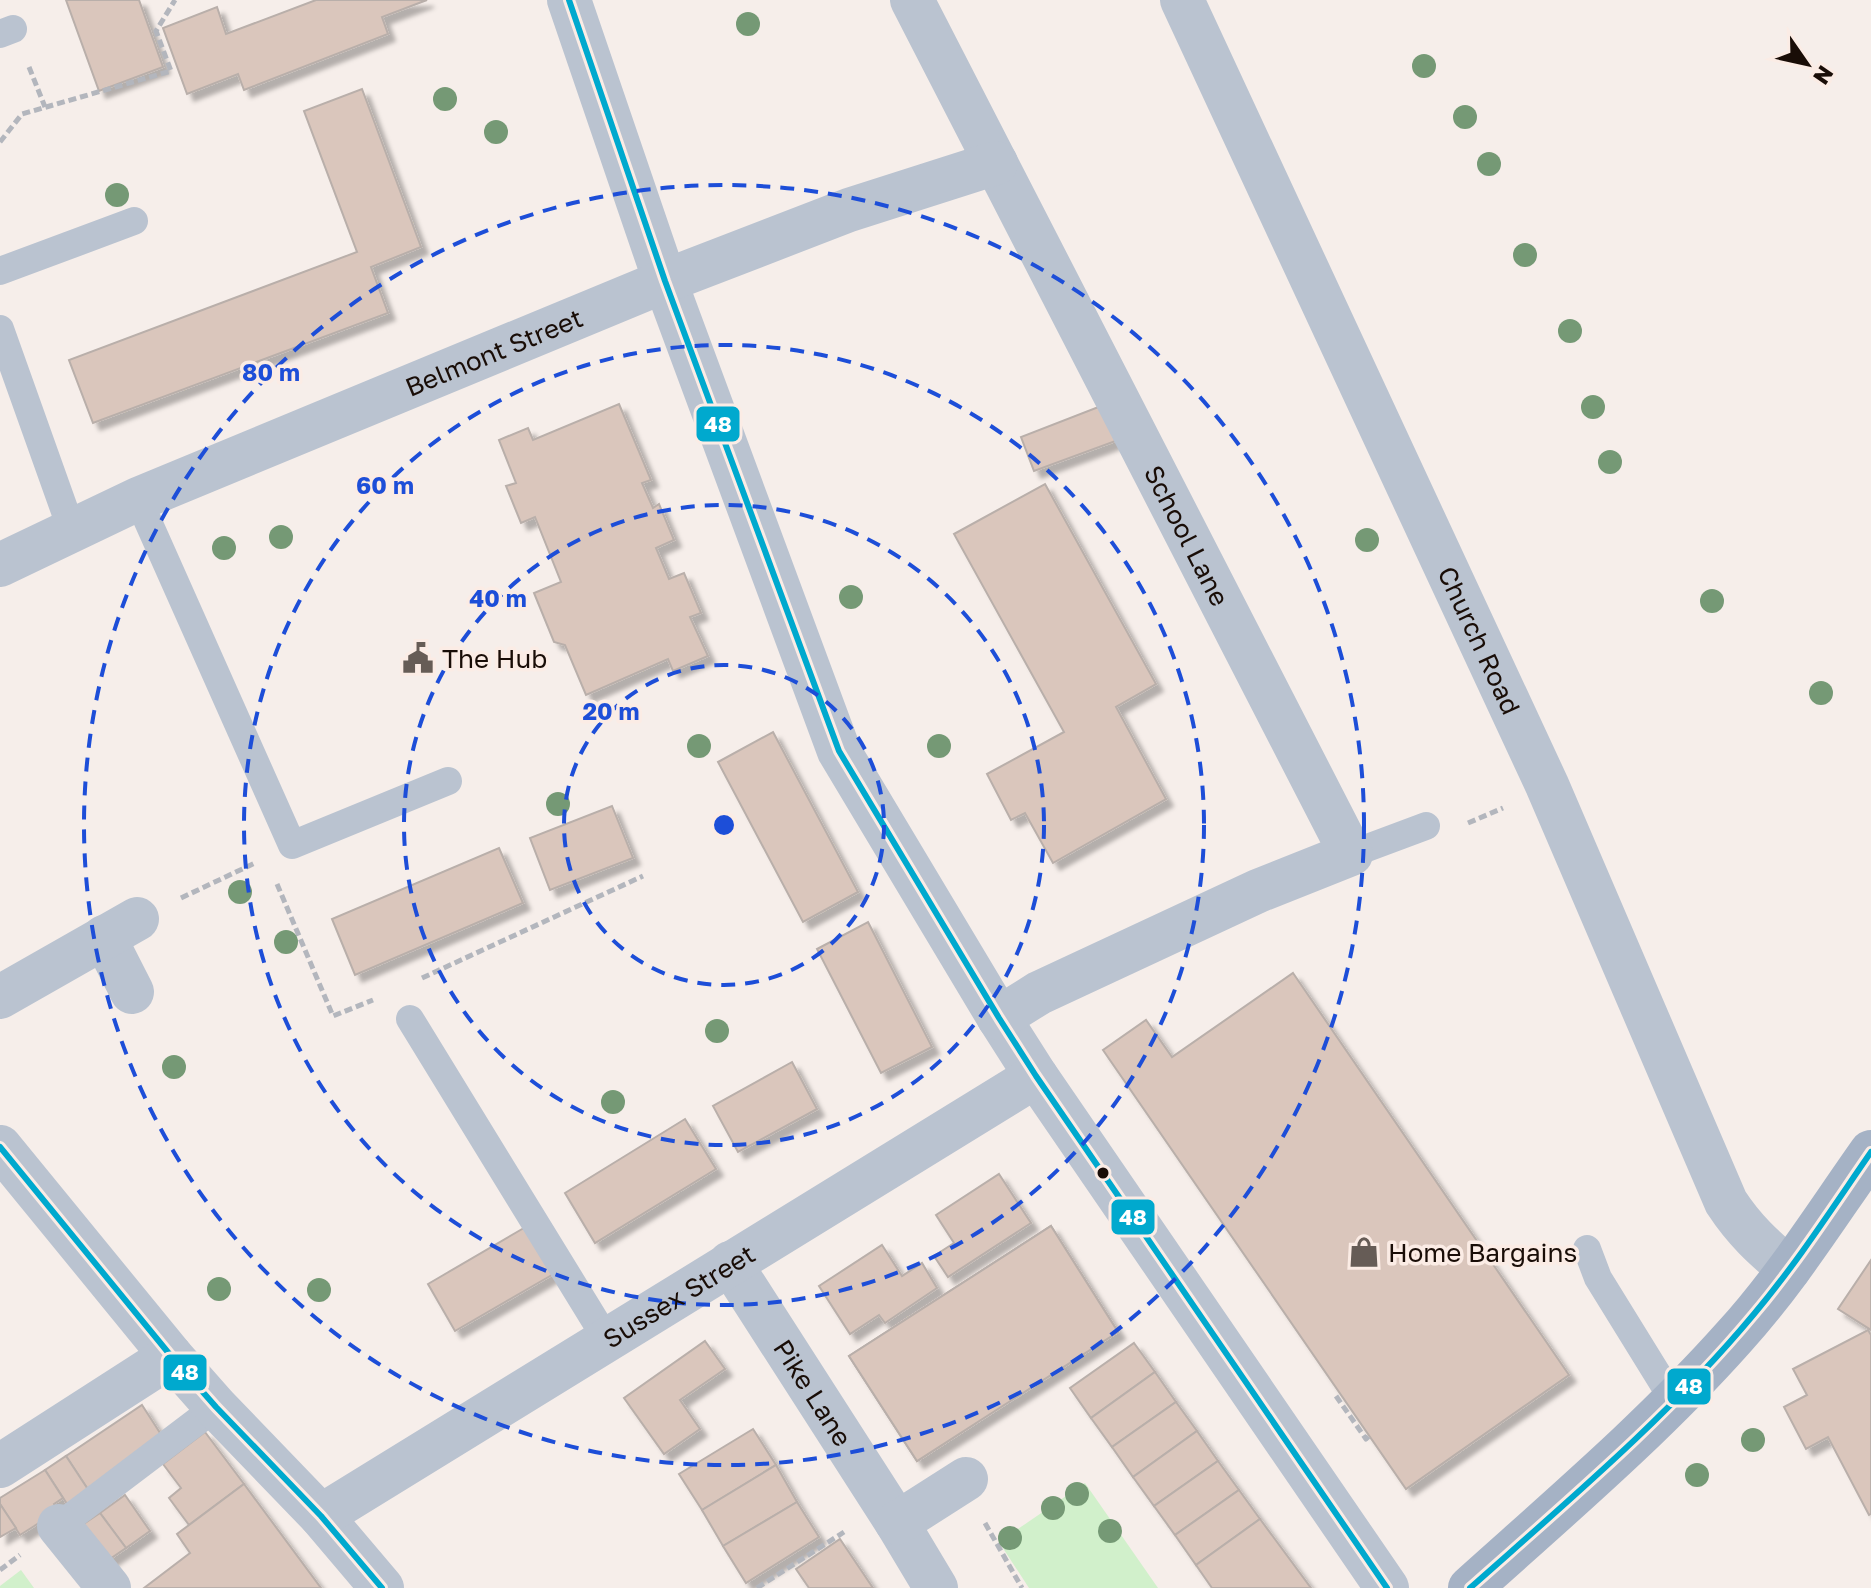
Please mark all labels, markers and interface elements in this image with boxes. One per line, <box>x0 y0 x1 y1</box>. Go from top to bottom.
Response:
north arrow <box>1767 24 1847 104</box>
text: N <box>1808 61 1840 90</box>
street label: Belmont Street <box>400 301 587 402</box>
text: 80 m <box>242 357 300 386</box>
line badge: 48 <box>695 405 741 443</box>
text: 48 <box>704 410 732 437</box>
street label: School Lane <box>1138 460 1236 611</box>
text: 60 m <box>356 470 414 499</box>
street label: Church Road <box>1432 561 1527 719</box>
text: 40 m <box>469 583 527 612</box>
public building icon: The Hub <box>401 641 435 675</box>
place label: The Hub <box>442 643 547 674</box>
text: 20 m <box>582 696 640 725</box>
centre of rings <box>710 811 738 839</box>
unlabelled marker <box>1095 1165 1111 1181</box>
line badge: 48 <box>1110 1198 1156 1236</box>
text: 48 <box>1119 1203 1147 1230</box>
shop icon: Home Bargains <box>1347 1235 1381 1269</box>
place label: Home Bargains <box>1388 1237 1577 1268</box>
street label: Sussex Street <box>597 1238 760 1354</box>
street label: Pike Lane <box>768 1333 859 1452</box>
line badge: 48 <box>162 1353 208 1392</box>
text: 48 <box>171 1358 199 1385</box>
line badge: 48 <box>1666 1367 1712 1406</box>
text: 48 <box>1675 1372 1703 1399</box>

